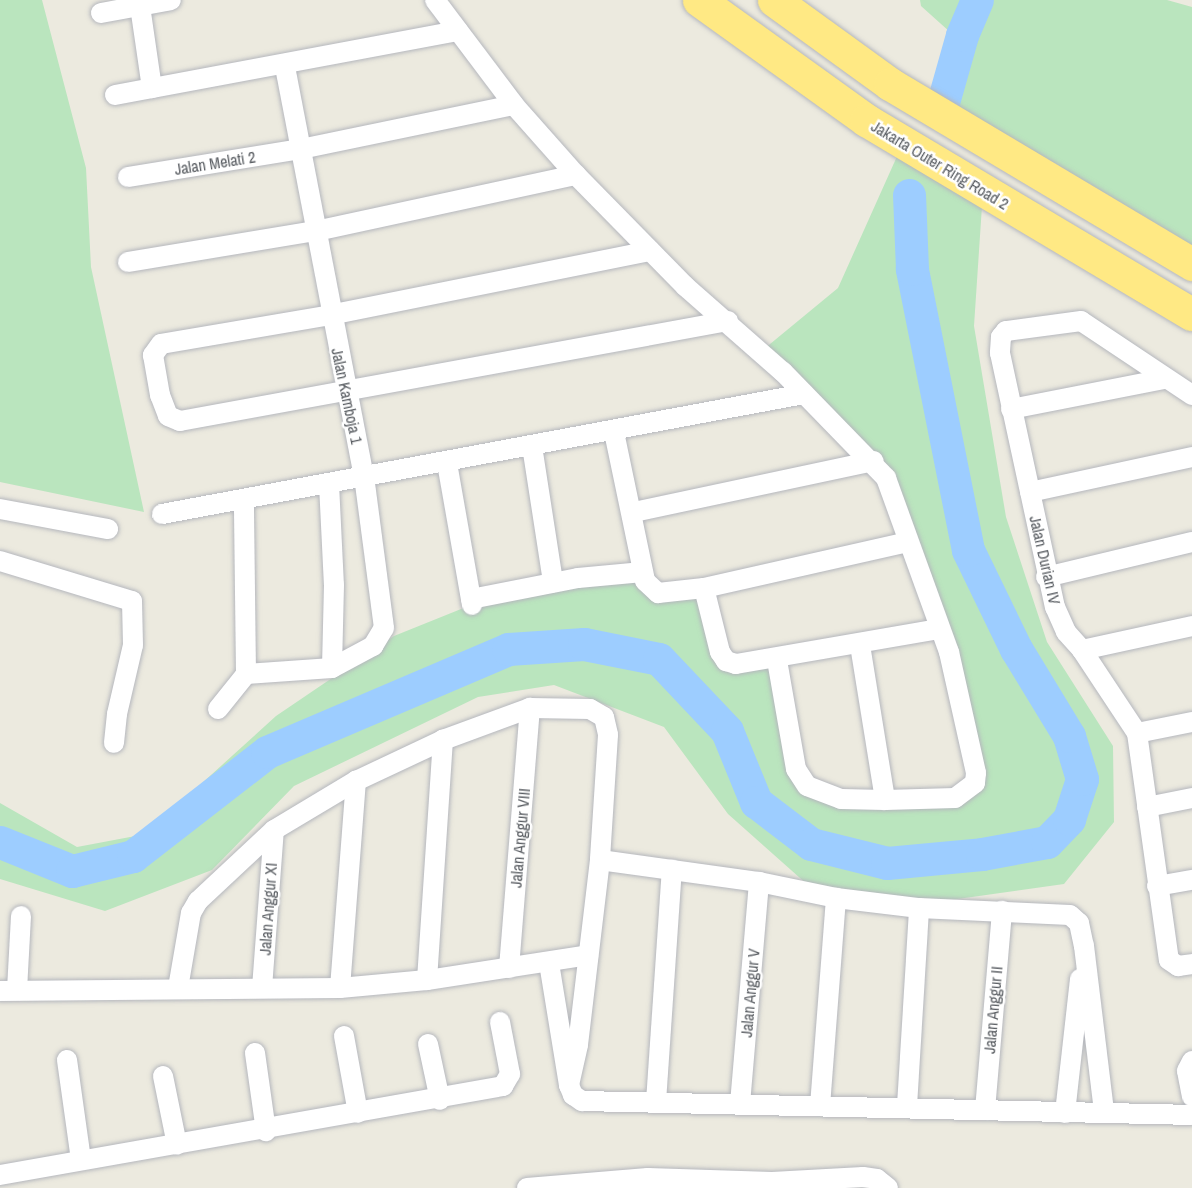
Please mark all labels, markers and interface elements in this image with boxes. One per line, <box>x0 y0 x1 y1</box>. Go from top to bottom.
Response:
street label: Jakarta Outer Ring Road 2 <box>868 116 1012 214</box>
street label: Jalan Melati 2 <box>173 147 257 179</box>
street label: Jalan Kamboja 1 <box>327 346 367 446</box>
street label: Jalan Durian IV <box>1025 514 1065 606</box>
street label: Jalan Anggur VIII <box>506 787 534 889</box>
street label: Jalan Anggur XI <box>255 862 281 956</box>
street label: Jalan Anggur V <box>737 947 763 1039</box>
street label: Jalan Anggur II <box>980 965 1006 1055</box>

